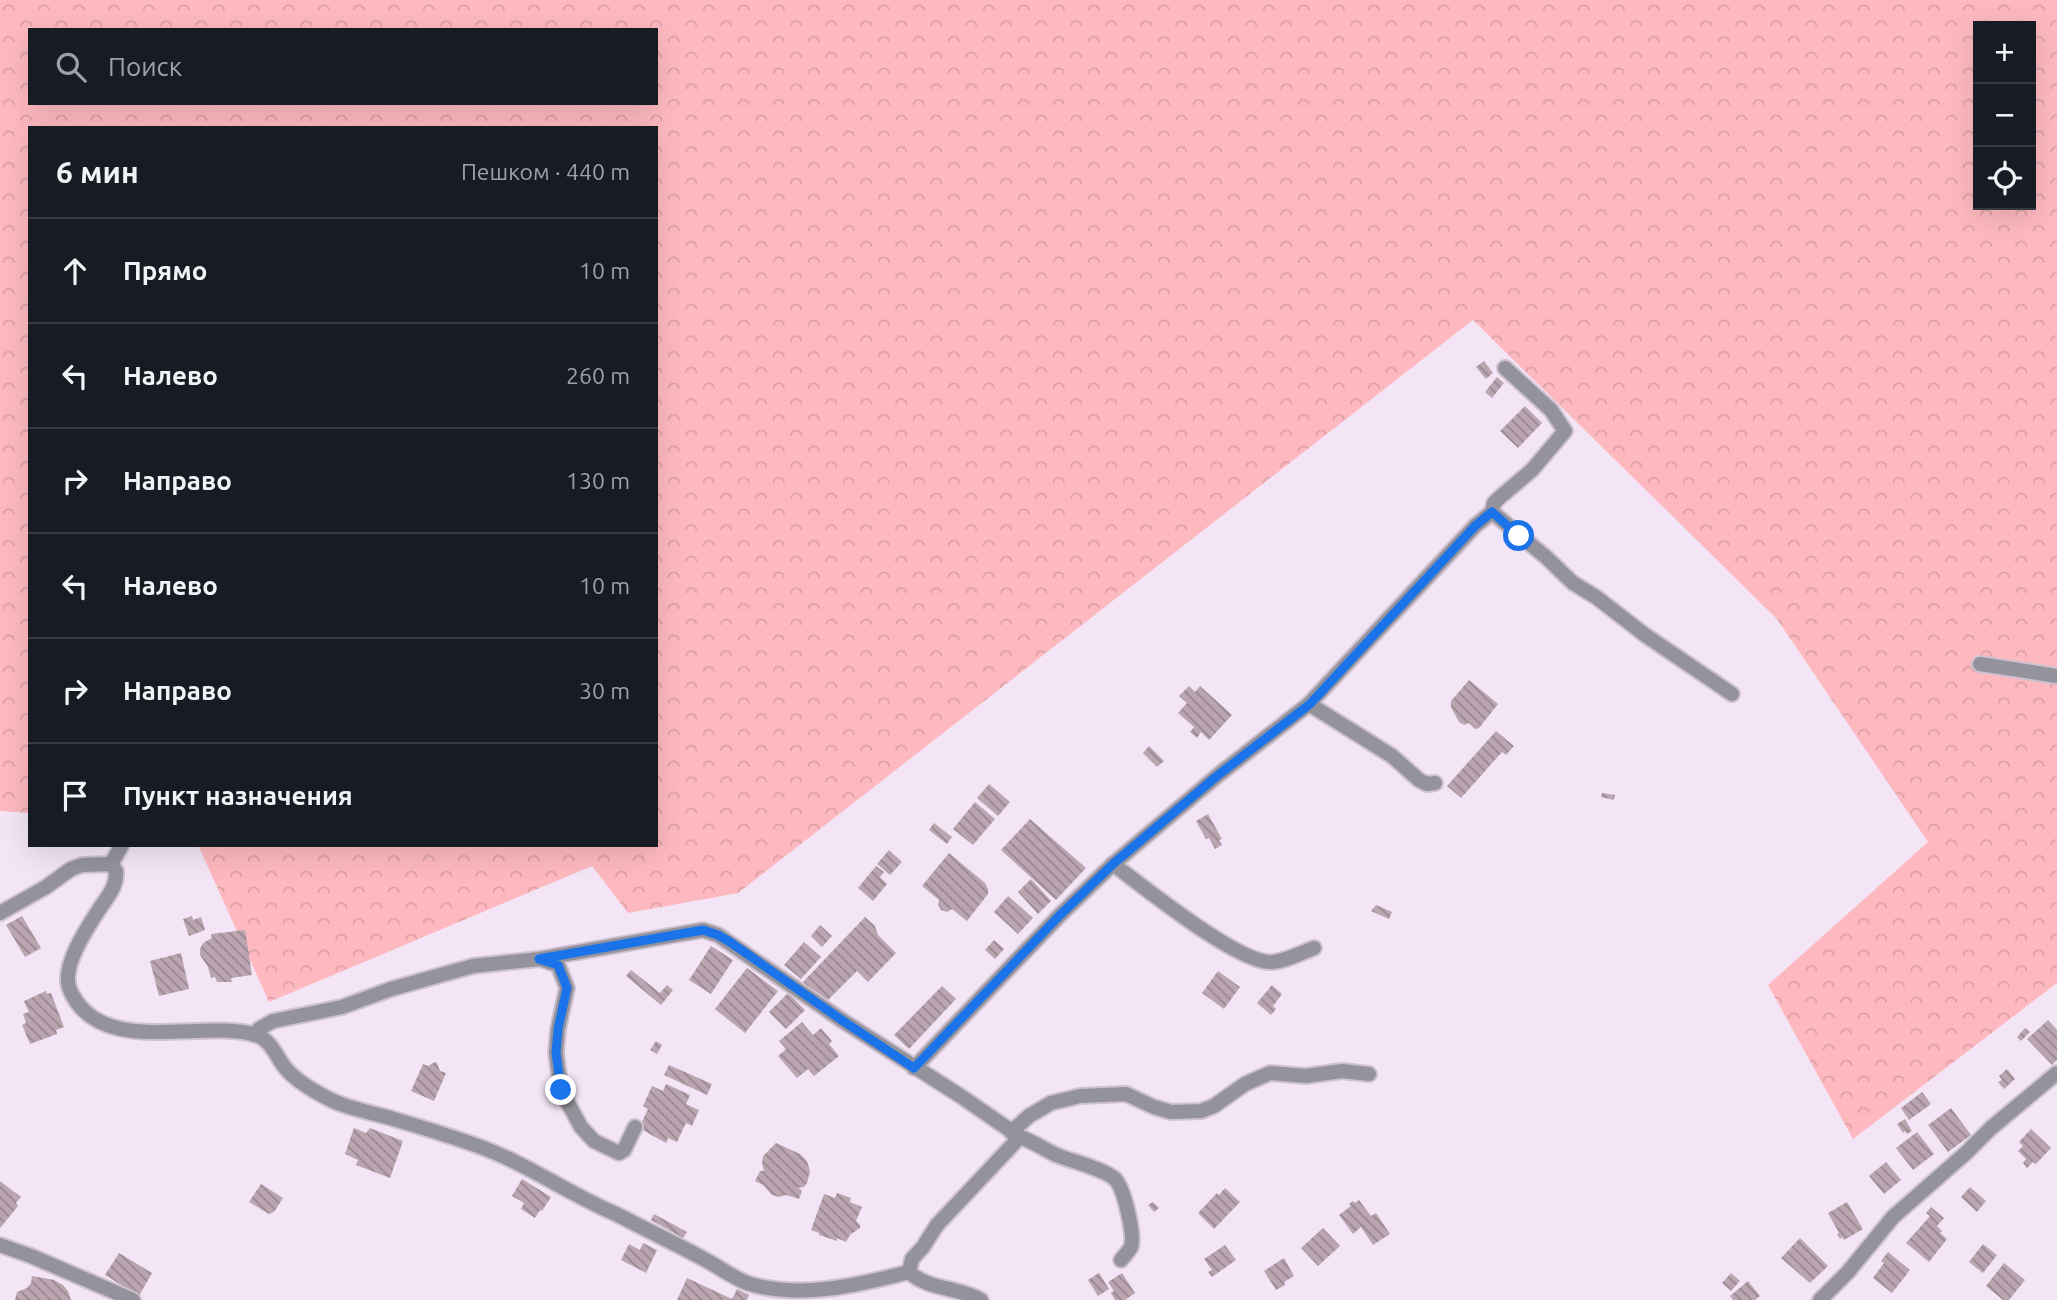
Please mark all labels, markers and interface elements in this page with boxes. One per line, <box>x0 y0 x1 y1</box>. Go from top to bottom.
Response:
map controls <box>1973 21 2036 210</box>
button: + <box>1973 21 2036 84</box>
search box <box>28 28 658 105</box>
icon: search <box>52 48 90 86</box>
text: Поиск <box>108 52 182 81</box>
button: − <box>1973 84 2036 147</box>
button: locate <box>1973 147 2036 210</box>
text: 6 мин <box>56 155 139 189</box>
text: Пешком · 440 m <box>461 159 630 184</box>
icon: ahead <box>56 252 94 290</box>
text: Прямо <box>123 256 207 285</box>
text: 10 m <box>579 258 630 283</box>
icon: left <box>56 357 94 395</box>
text: Налево <box>123 361 218 390</box>
text: 260 m <box>566 363 630 388</box>
icon: right <box>56 462 94 500</box>
text: Направо <box>123 466 232 495</box>
text: 130 m <box>566 468 630 493</box>
route start <box>1503 520 1534 551</box>
icon: left <box>56 567 94 605</box>
text: Налево <box>123 571 218 600</box>
text: 10 m <box>579 573 630 598</box>
icon: right <box>56 672 94 710</box>
text: Направо <box>123 676 232 705</box>
text: 30 m <box>579 678 630 703</box>
icon: arrive <box>56 777 94 815</box>
text: Пункт назначения <box>123 781 353 810</box>
route end <box>545 1074 576 1105</box>

